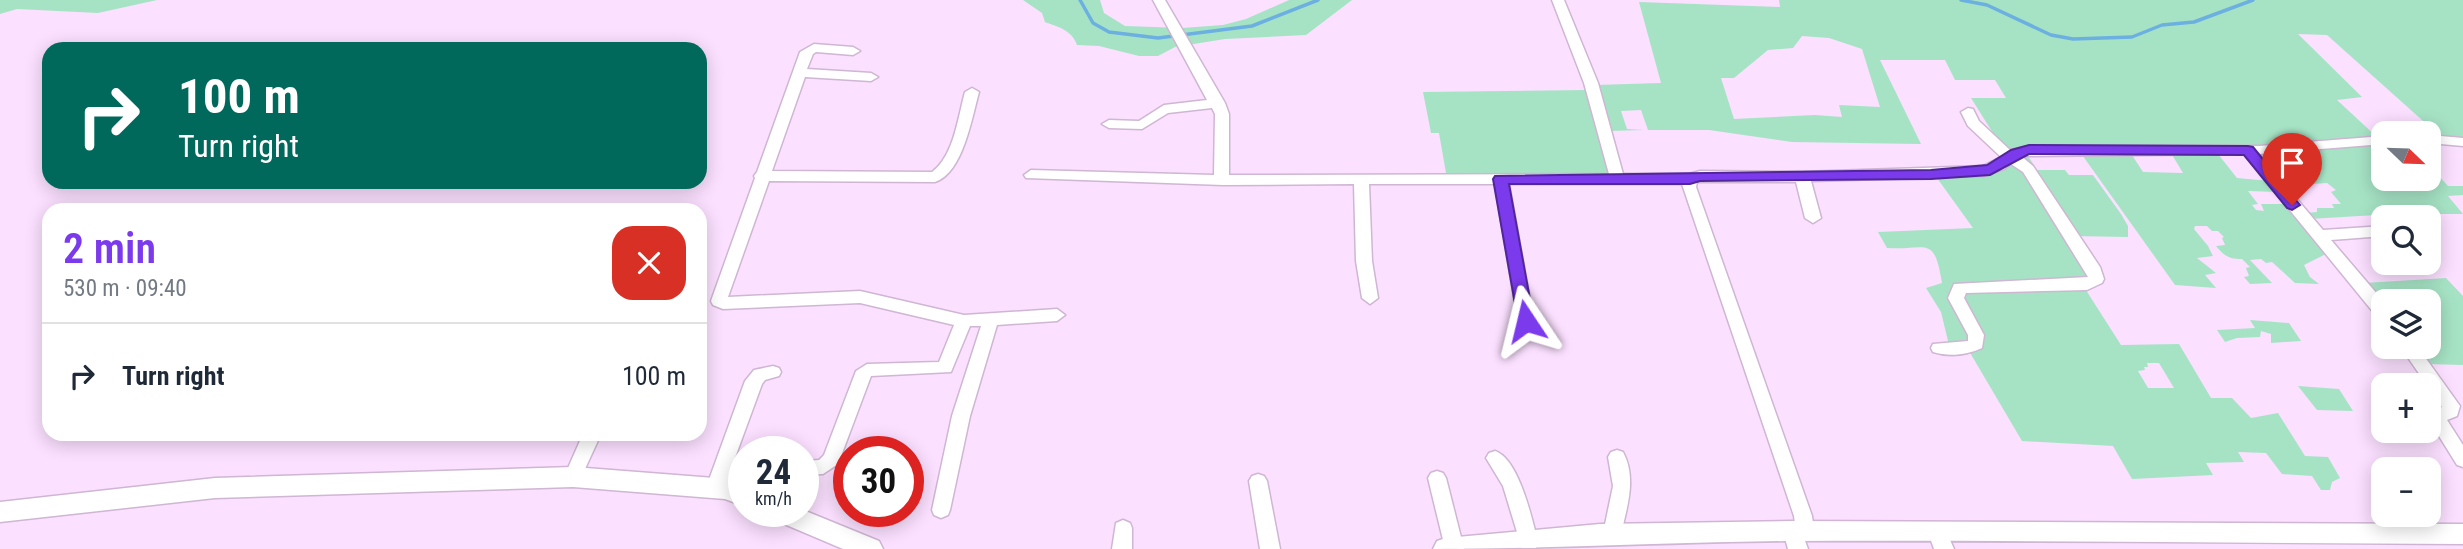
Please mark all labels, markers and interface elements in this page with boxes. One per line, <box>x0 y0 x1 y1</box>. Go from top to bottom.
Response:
text: 100 m <box>178 68 300 125</box>
icon: right <box>63 70 154 161</box>
north arrow <box>2371 121 2441 191</box>
map controls <box>2371 121 2441 527</box>
text: Turn right <box>178 127 299 165</box>
pin <box>2262 133 2322 205</box>
icon: arrive <box>2273 144 2311 182</box>
button: search <box>2371 205 2441 275</box>
text: 2 min <box>63 224 156 273</box>
button: close <box>612 226 686 300</box>
text: 530 m · 09:40 <box>63 275 187 302</box>
position arrow <box>1489 284 1563 358</box>
button: layers <box>2371 289 2441 359</box>
icon: right <box>63 357 101 395</box>
text: Turn right <box>122 361 224 391</box>
text: 100 m <box>622 361 686 391</box>
button: + <box>2371 373 2441 443</box>
speed limit sign: 30 <box>833 436 924 527</box>
text: 24 <box>756 452 791 493</box>
button: − <box>2371 457 2441 527</box>
text: km/h <box>755 488 792 509</box>

